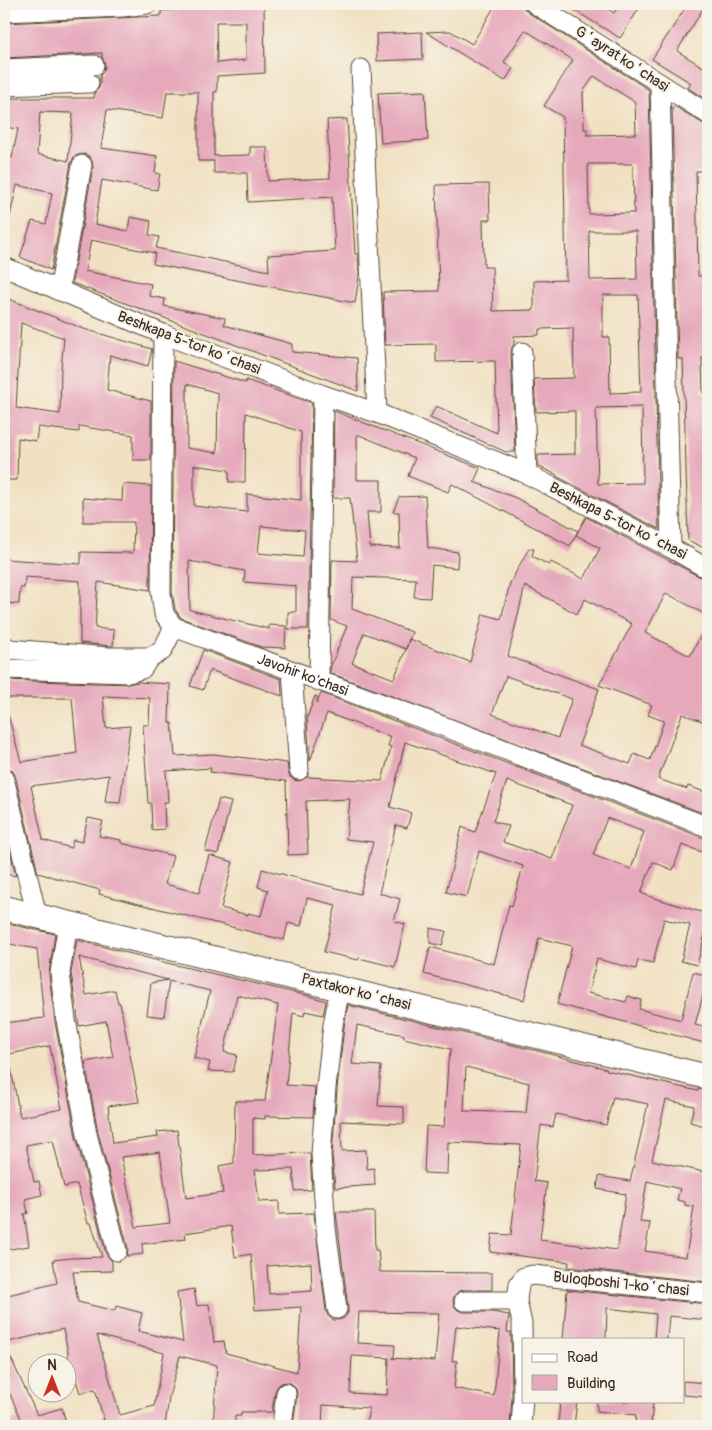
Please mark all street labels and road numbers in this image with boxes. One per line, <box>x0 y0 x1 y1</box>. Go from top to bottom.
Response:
street label: Gʻayrat koʻchasi <box>572 22 673 97</box>
street label: Beshkapa 5-tor koʻchasi <box>115 307 264 379</box>
street label: Beshkapa 5-tor koʻchasi <box>546 478 690 564</box>
street label: Javohir ko'chasi <box>255 649 351 700</box>
street label: Paxtakor koʻchasi <box>299 969 413 1015</box>
street label: Buloqboshi 1-koʻchasi <box>552 1267 690 1301</box>

